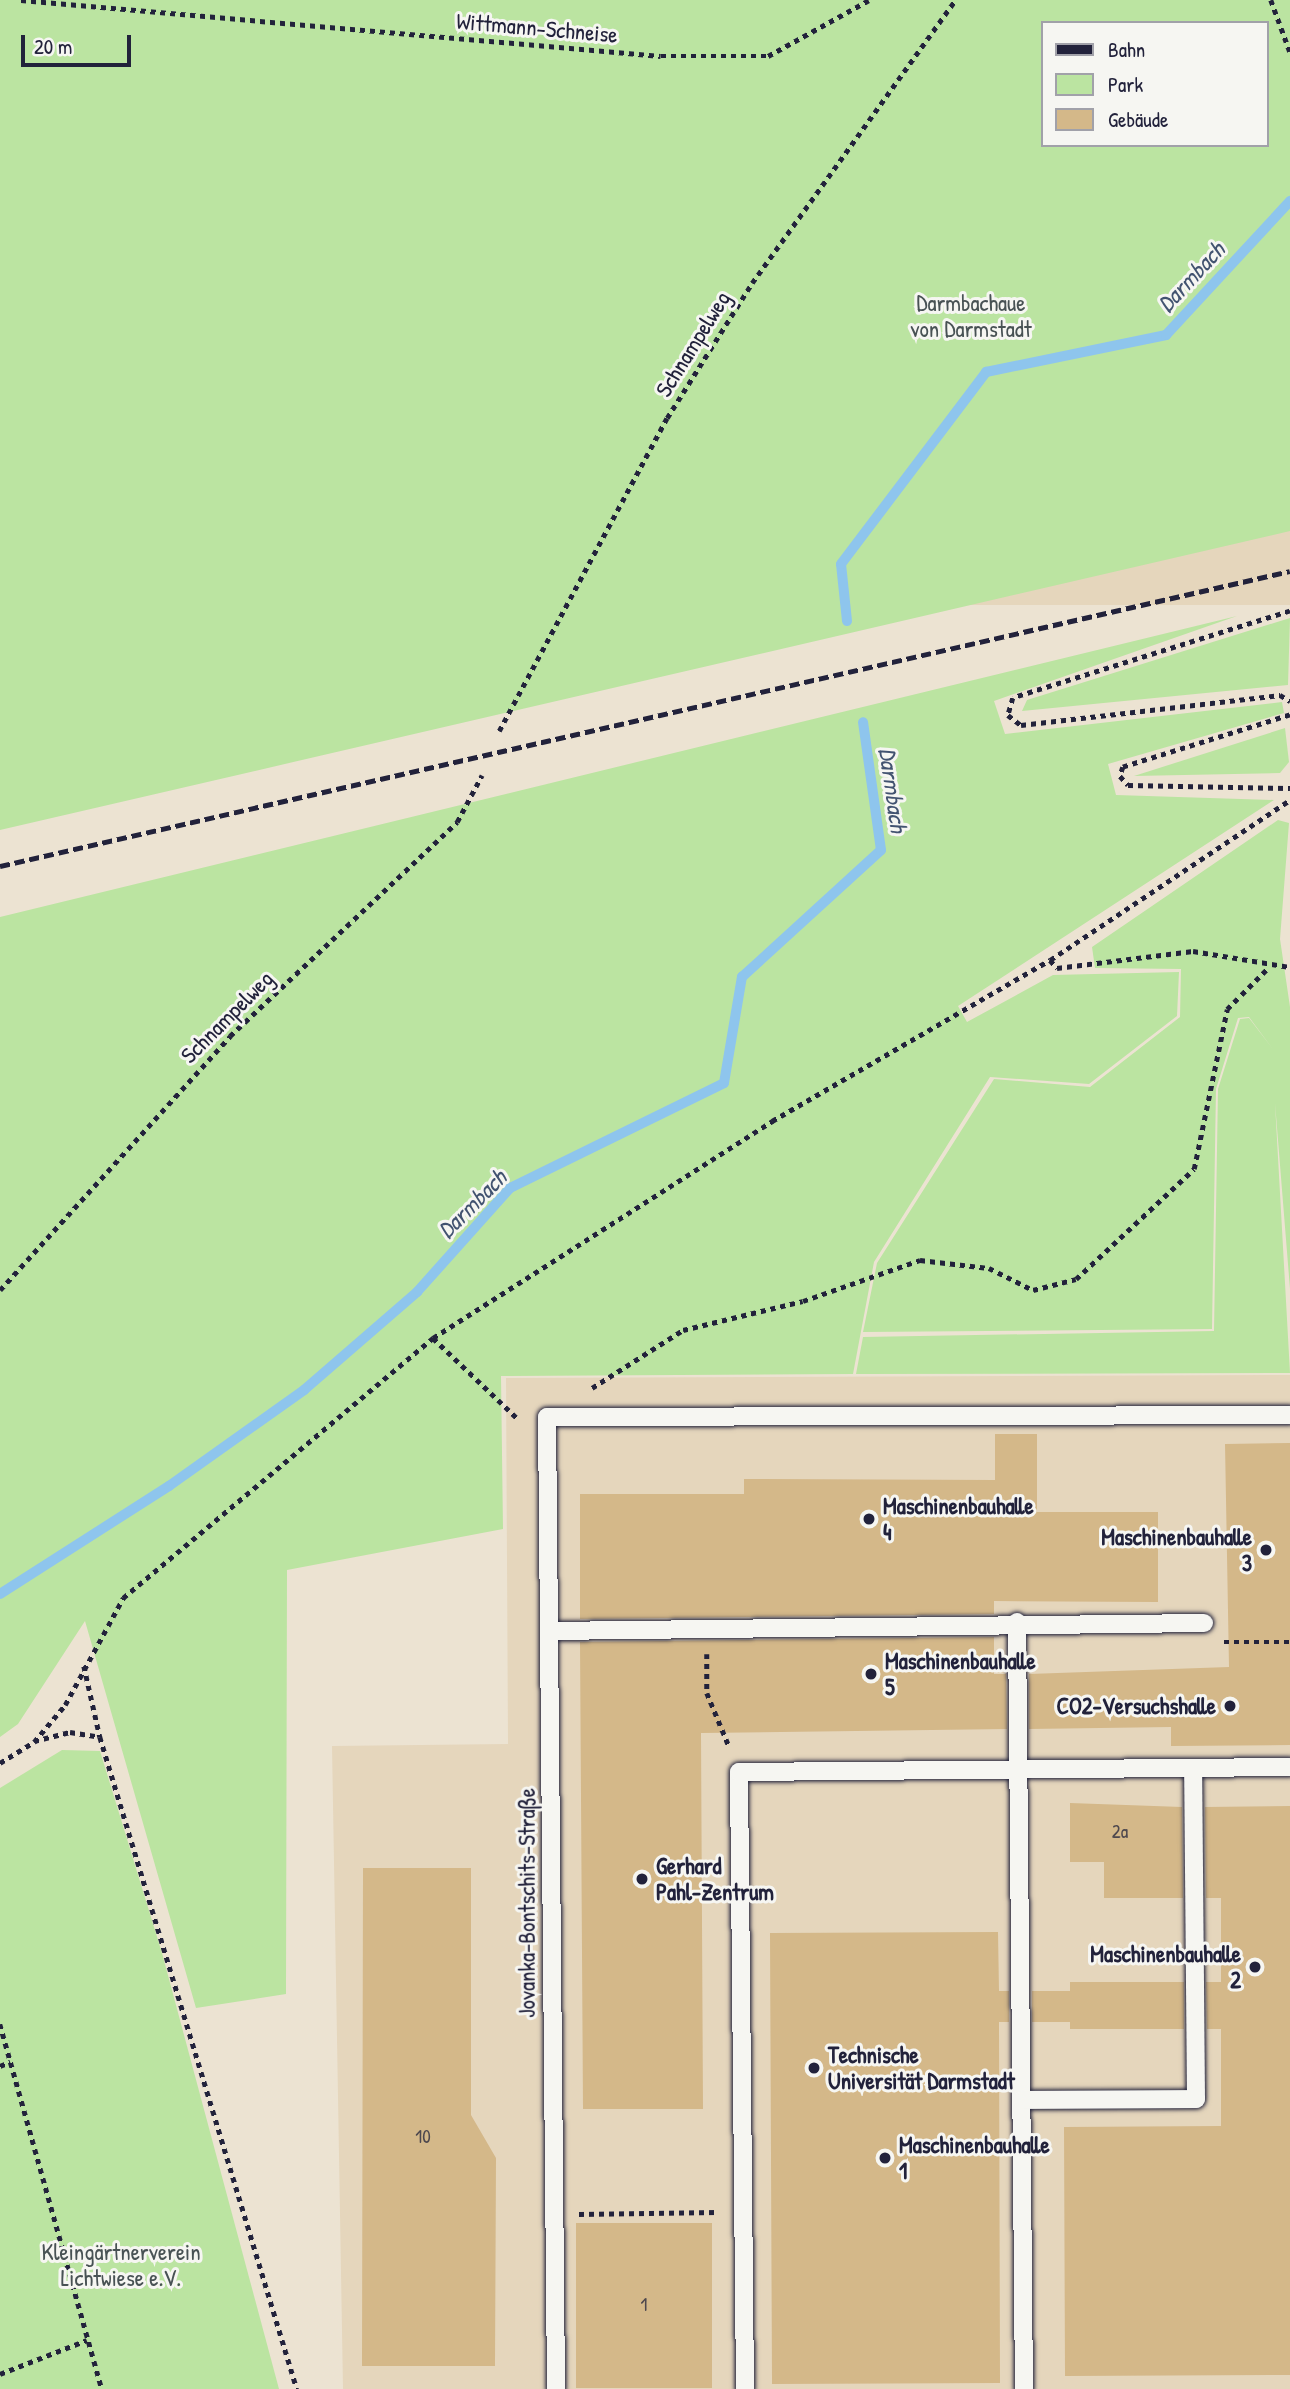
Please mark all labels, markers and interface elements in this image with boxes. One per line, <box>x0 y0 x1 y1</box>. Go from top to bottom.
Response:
street label: Wittmann-Schneise <box>455 7 619 49</box>
scale bar <box>24 21 135 65</box>
legend <box>1042 21 1269 147</box>
text: 20 m <box>34 32 72 61</box>
text: Bahn <box>1108 35 1145 64</box>
text: Park <box>1108 70 1143 99</box>
text: Gebäude <box>1108 105 1168 134</box>
water label: Darmbach <box>1151 236 1231 318</box>
street label: Schnampelweg <box>650 286 736 402</box>
park label: Darmbachaue von Darmstadt <box>910 289 1032 343</box>
water label: Darmbach <box>873 746 913 834</box>
street label: Schnampelweg <box>175 965 279 1069</box>
water label: Darmbach <box>432 1164 512 1244</box>
place label: Maschinenbauhalle 4 <box>883 1492 1034 1546</box>
marker: Maschinenbauhalle 4 <box>861 1511 877 1527</box>
place label: Maschinenbauhalle 3 <box>1101 1523 1252 1577</box>
marker: Maschinenbauhalle 3 <box>1258 1542 1274 1558</box>
place label: Maschinenbauhalle 5 <box>885 1647 1036 1701</box>
marker: Maschinenbauhalle 5 <box>863 1666 879 1682</box>
place label: CO2-Versuchshalle <box>1056 1692 1216 1720</box>
marker: CO2-Versuchshalle <box>1222 1698 1238 1714</box>
street label: Jovanka-Bontschits-Straße <box>513 1788 541 2018</box>
house number: 2a <box>1112 1821 1128 1843</box>
place label: Gerhard Pahl-Zentrum <box>656 1852 774 1906</box>
marker: Gerhard Pahl-Zentrum <box>634 1871 650 1887</box>
place label: Maschinenbauhalle 2 <box>1090 1940 1241 1994</box>
marker: Maschinenbauhalle 2 <box>1247 1959 1263 1975</box>
place label: Technische Universität Darmstadt <box>828 2041 1015 2095</box>
marker: Technische Universität Darmstadt <box>806 2060 822 2076</box>
house number: 10 <box>415 2126 431 2148</box>
place label: Maschinenbauhalle 1 <box>899 2131 1050 2185</box>
marker: Maschinenbauhalle 1 <box>877 2150 893 2166</box>
park label: Kleingärtnerverein Lichtwiese e.V. <box>41 2238 201 2292</box>
house number: 1 <box>641 2294 647 2316</box>

